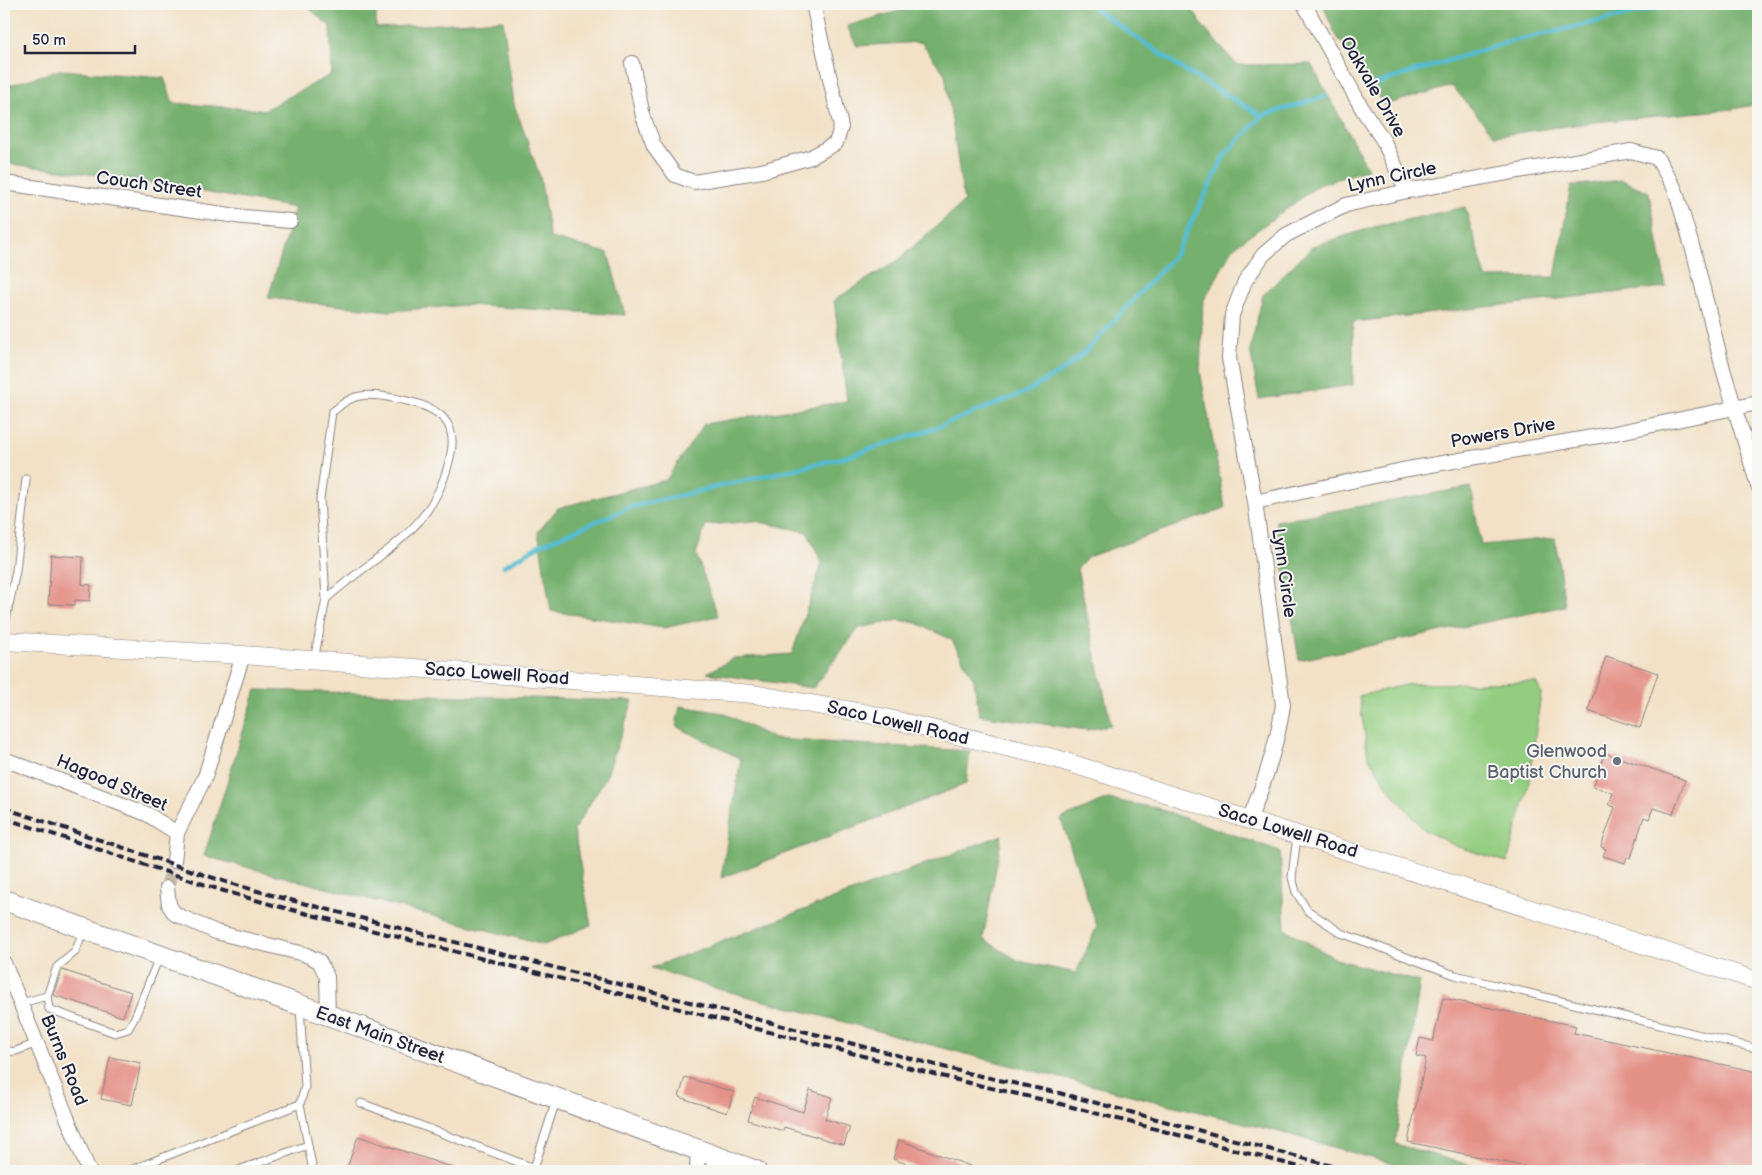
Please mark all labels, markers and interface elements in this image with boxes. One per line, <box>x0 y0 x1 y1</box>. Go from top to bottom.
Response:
scale bar <box>25 22 135 54</box>
text: 50 m <box>32 31 66 50</box>
street label: Oakvale Drive <box>1336 33 1410 141</box>
street label: Lynn Circle <box>1346 157 1439 197</box>
street label: Couch Street <box>95 167 204 203</box>
street label: Powers Drive <box>1449 413 1557 453</box>
street label: Lynn Circle <box>1267 527 1301 619</box>
street label: Saco Lowell Road <box>424 658 570 690</box>
street label: Saco Lowell Road <box>825 696 971 750</box>
place label: Glenwood Baptist Church <box>1487 741 1607 783</box>
street label: Hagood Street <box>53 750 171 816</box>
marker: Glenwood Baptist Church <box>1611 755 1623 767</box>
street label: Saco Lowell Road <box>1216 800 1360 862</box>
street label: East Main Street <box>313 1002 448 1068</box>
street label: Burns Road <box>36 1011 92 1109</box>

